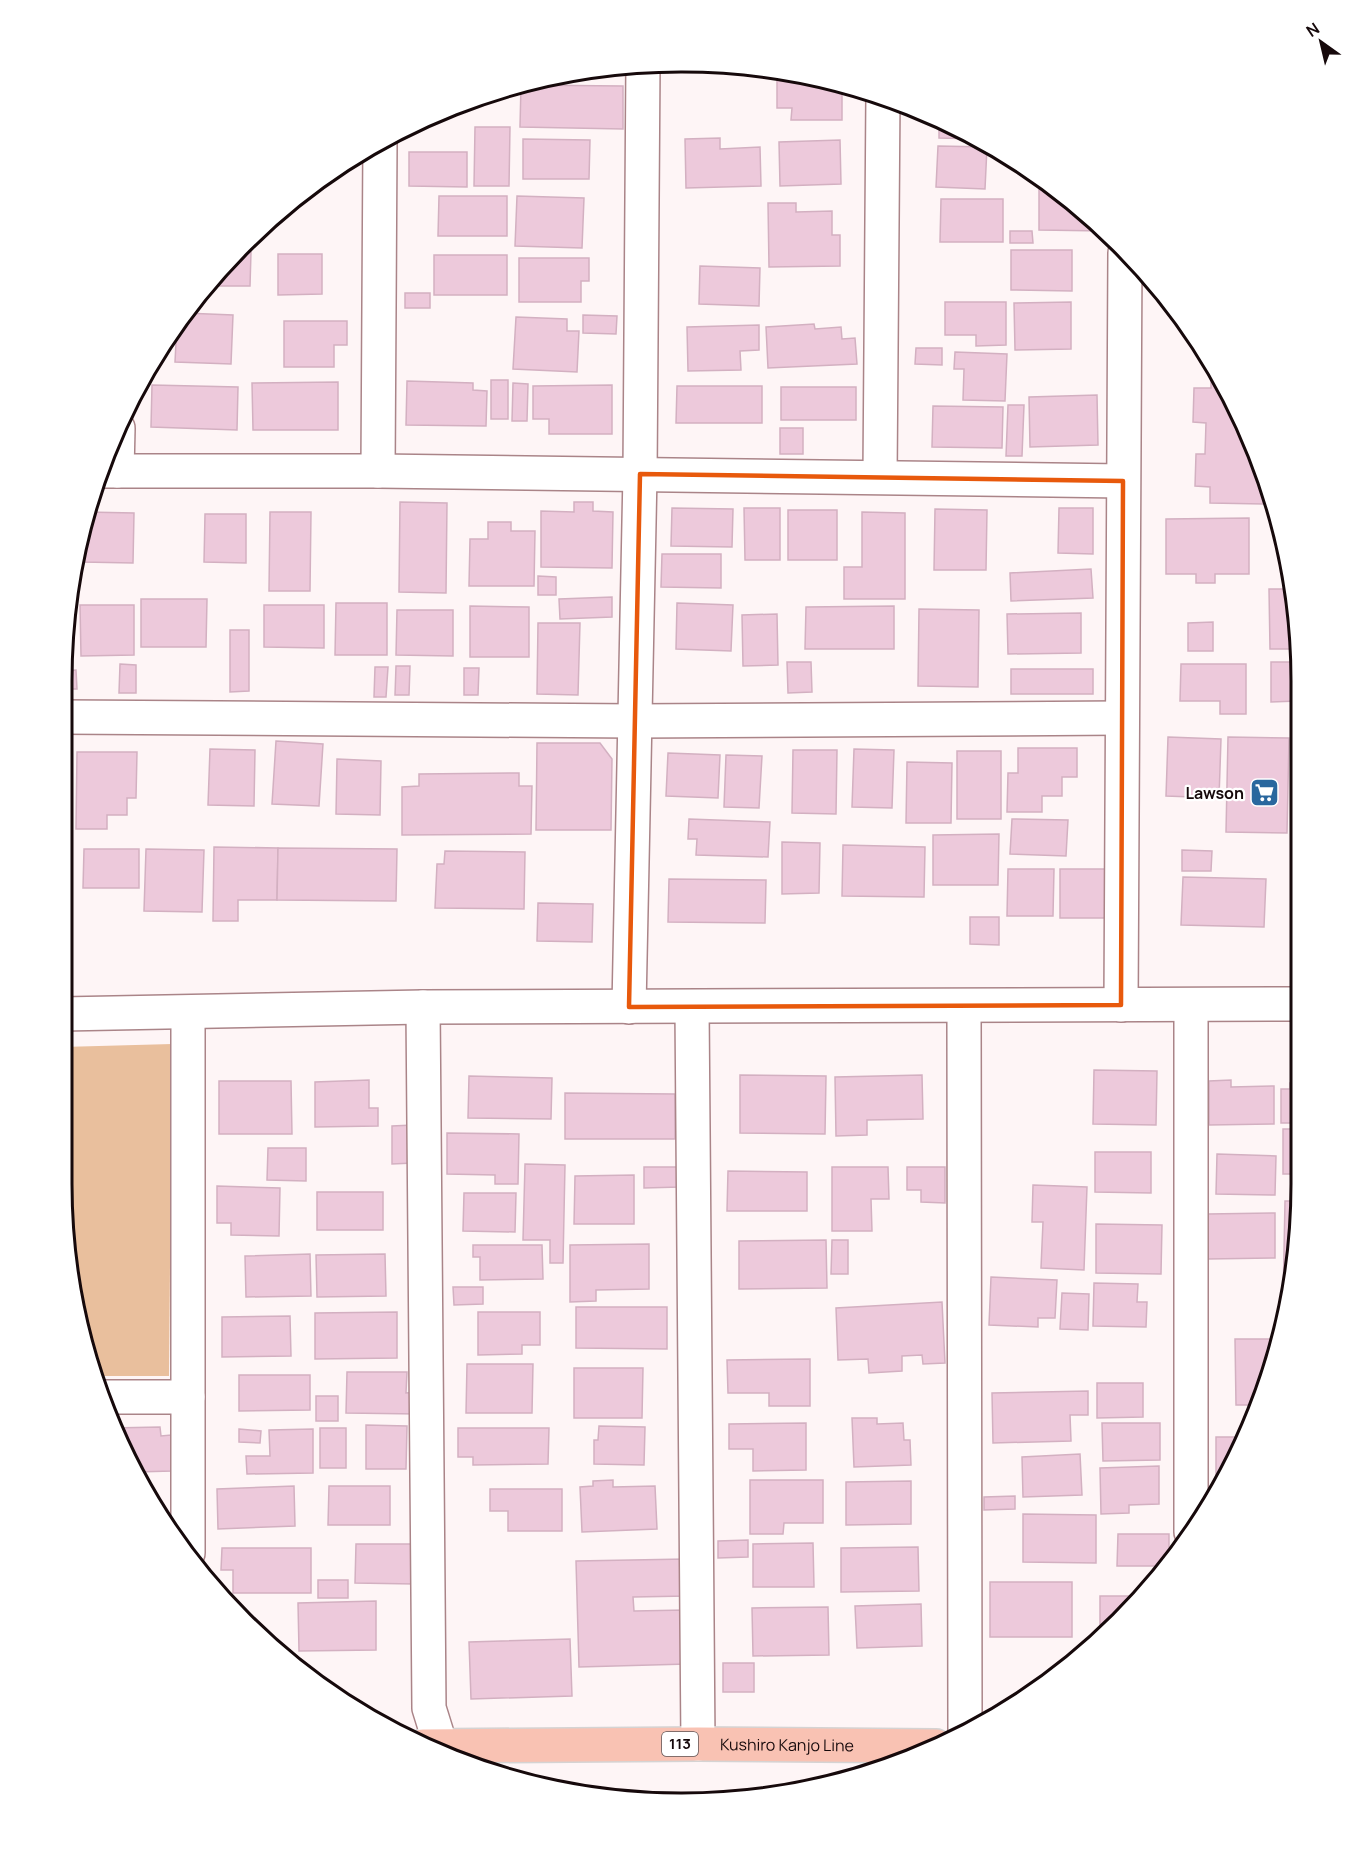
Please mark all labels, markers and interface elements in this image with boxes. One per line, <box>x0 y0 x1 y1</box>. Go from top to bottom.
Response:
north arrow <box>1291 12 1351 72</box>
text: N <box>1302 17 1324 42</box>
supermarket icon: Lawson <box>1249 777 1281 809</box>
place label: Lawson <box>1185 782 1244 804</box>
road number: 113 <box>662 1732 698 1756</box>
street label: Kushiro Kanjo Line <box>720 1733 854 1756</box>

